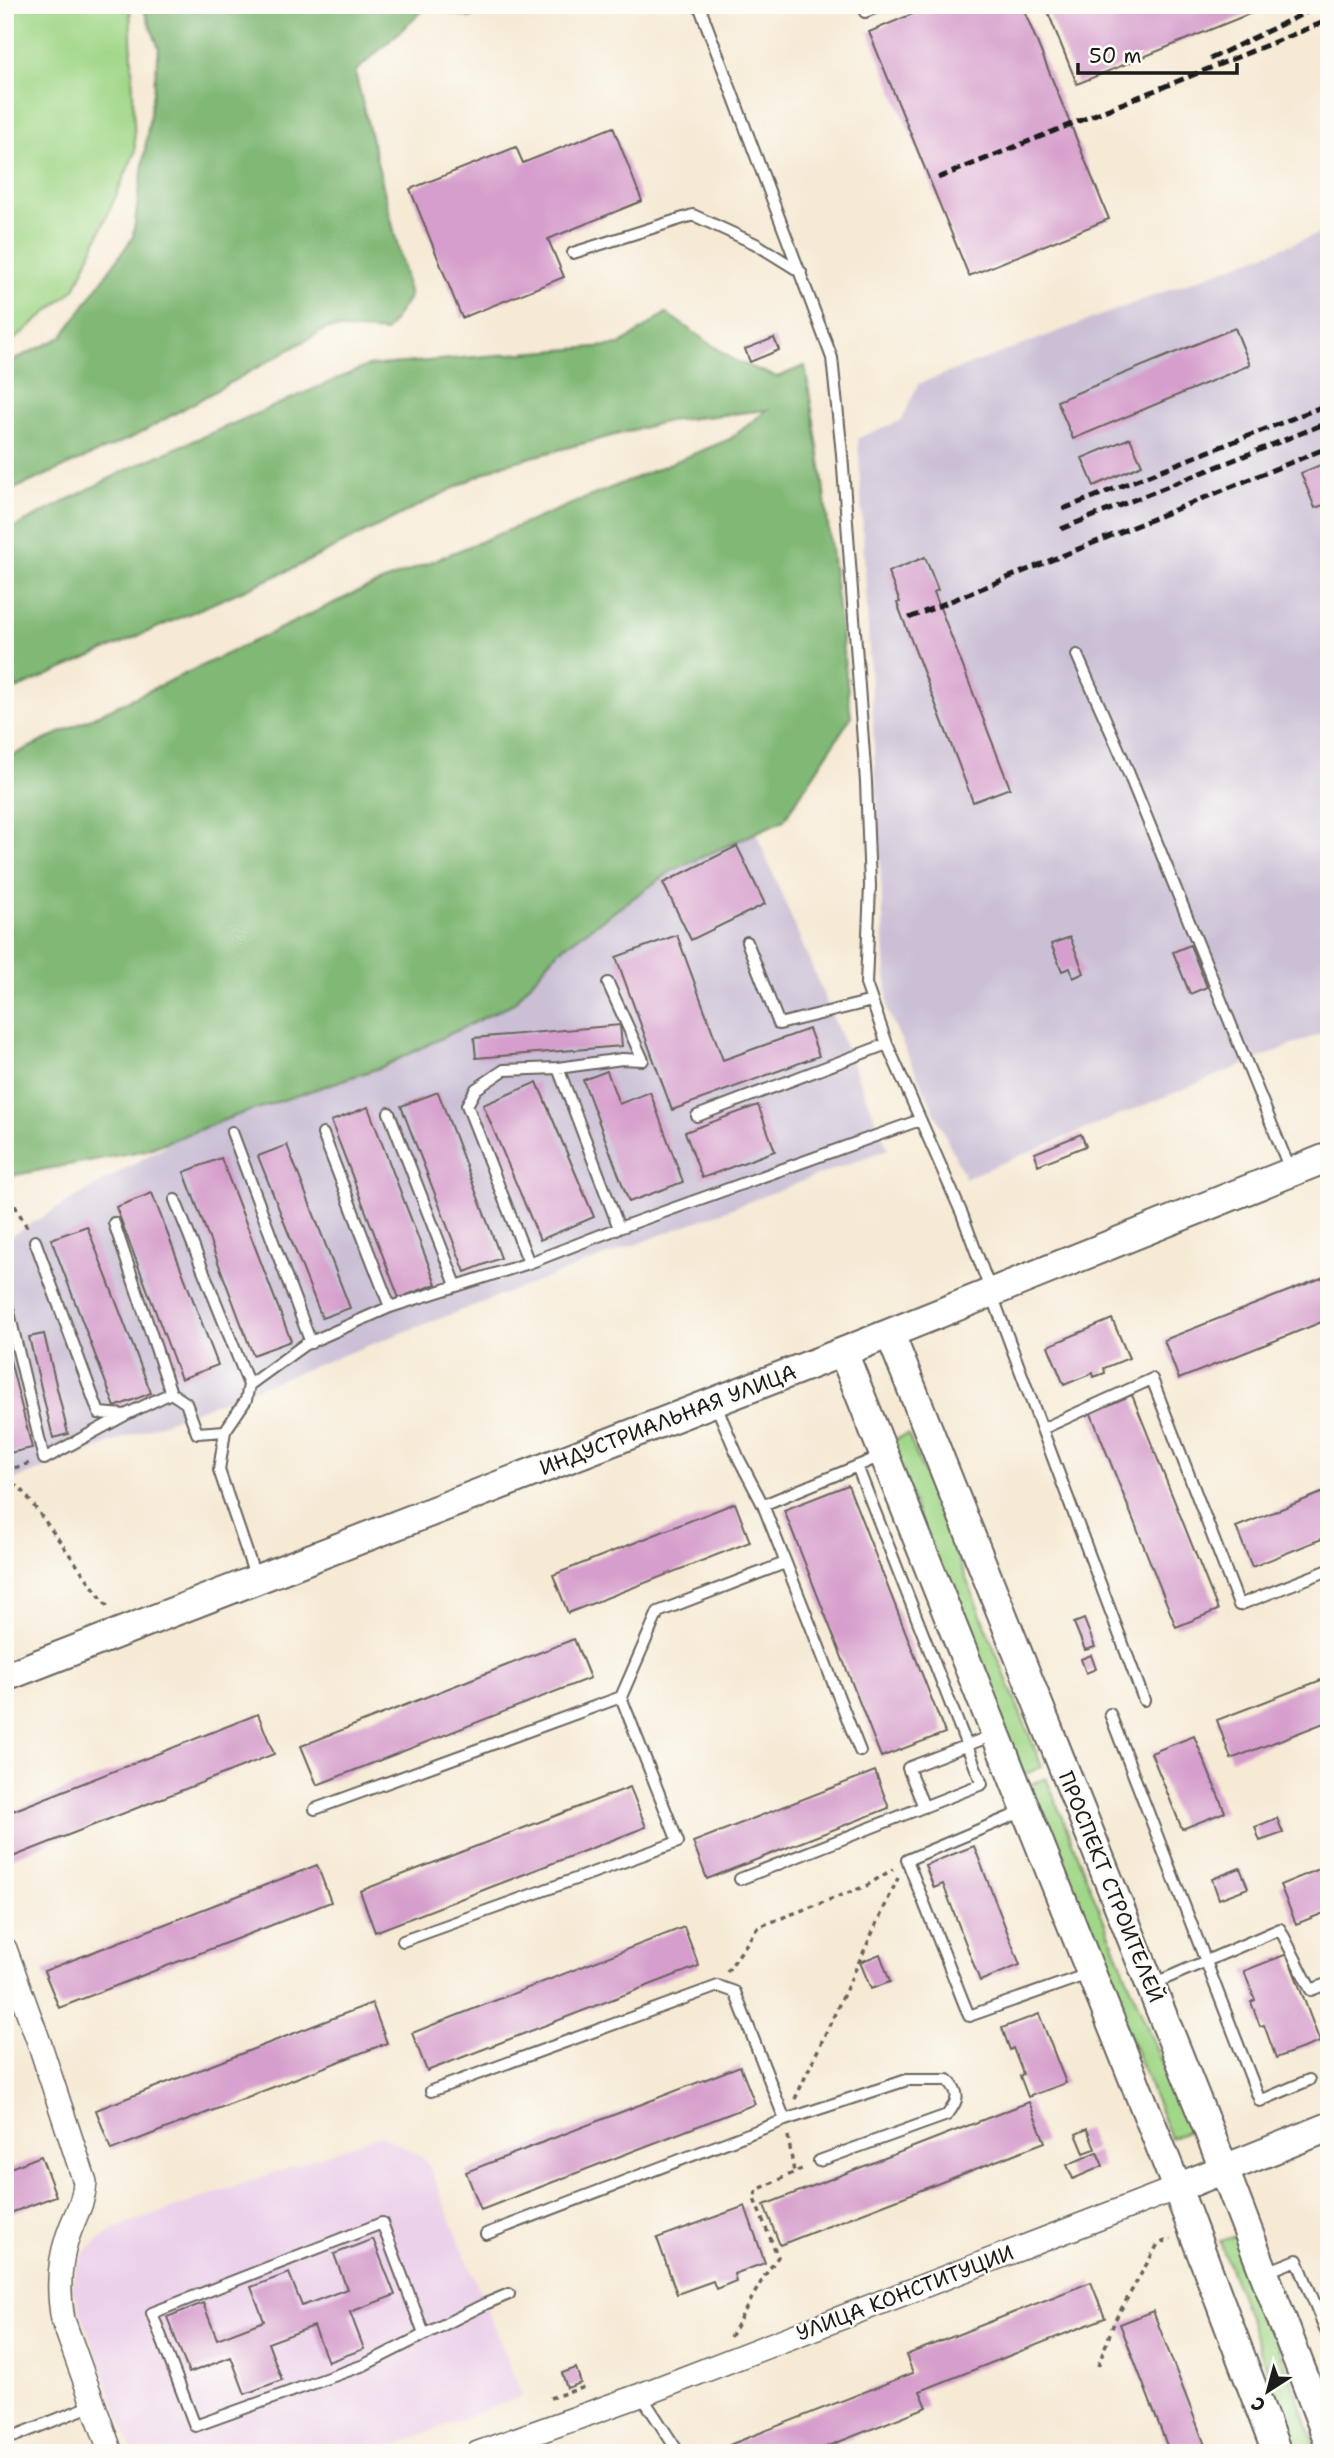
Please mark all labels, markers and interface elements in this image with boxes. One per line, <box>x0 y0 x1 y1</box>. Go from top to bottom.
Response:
scale bar <box>1078 32 1238 76</box>
text: 50 m <box>1089 42 1142 70</box>
street label: ИНДУСТРИАЛЬНАЯ УЛИЦА <box>535 1358 801 1482</box>
street label: ПРОСПЕКТ СТРОИТЕЛЕЙ <box>1052 1767 1170 2007</box>
street label: УЛИЦА КОНСТИТУЦИИ <box>792 2239 1018 2347</box>
north arrow <box>1232 2356 1302 2426</box>
text: С <box>1246 2391 1270 2418</box>

